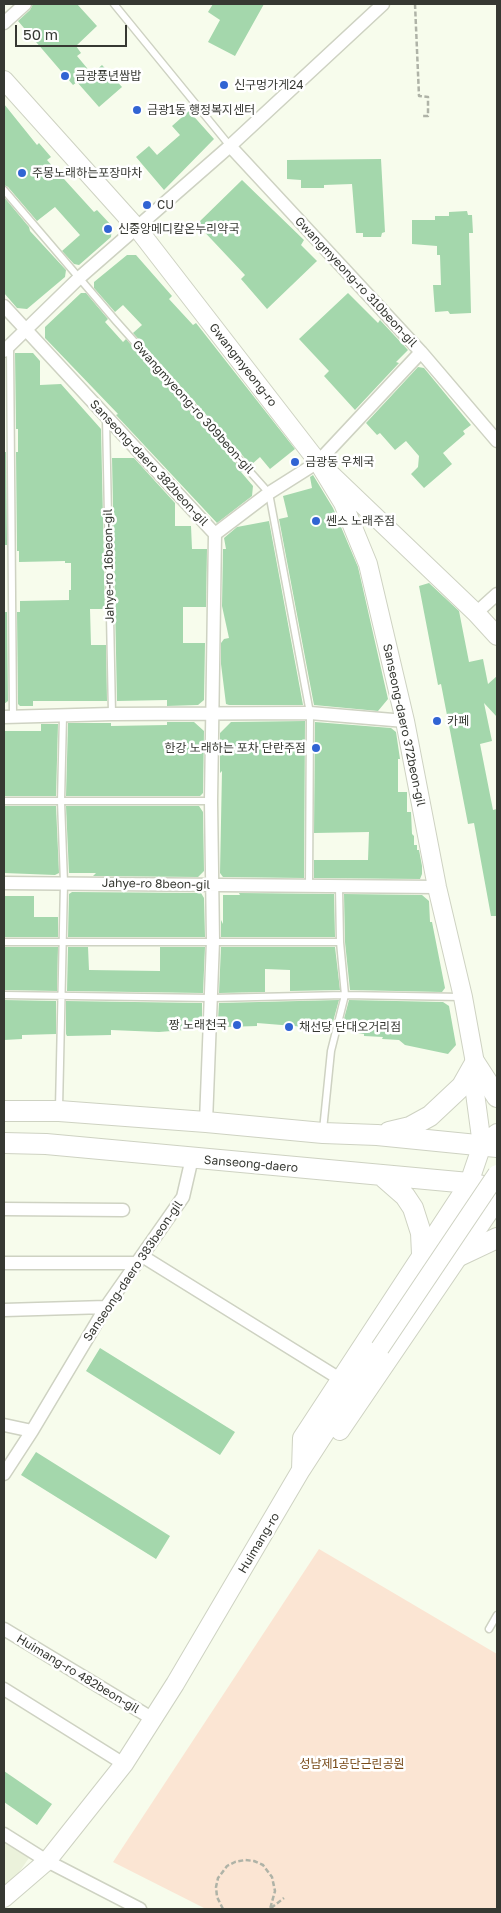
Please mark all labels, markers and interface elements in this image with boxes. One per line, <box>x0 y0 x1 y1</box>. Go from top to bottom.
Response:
scale bar <box>18 15 130 47</box>
text: 50 m <box>23 25 58 43</box>
place label: 금광풍년쌈밥 <box>75 69 141 83</box>
marker: 금광풍년쌈밥 <box>59 70 71 82</box>
place label: 신구멍가게24 <box>234 78 303 92</box>
marker: 신구멍가게24 <box>218 79 230 91</box>
place label: 금광1동 행정복지센터 <box>147 103 255 117</box>
marker: 금광1동 행정복지센터 <box>131 104 143 116</box>
place label: 주몽노래하는포장마차 <box>32 166 142 180</box>
marker: 주몽노래하는포장마차 <box>16 167 28 179</box>
place label: CU <box>157 198 174 212</box>
marker: CU <box>141 199 153 211</box>
street label: Gwangmyeong-ro 310beon-gil <box>292 214 420 350</box>
place label: 신중앙메디칼온누리약국 <box>118 222 239 236</box>
marker: 신중앙메디칼온누리약국 <box>102 223 114 235</box>
street label: Gwangmyeong-ro <box>206 321 280 409</box>
street label: Gwangmyeong-ro 309beon-gil <box>129 337 257 477</box>
street label: Sanseong-daero 382beon-gil <box>87 397 211 529</box>
place label: 금광동 우체국 <box>305 455 374 469</box>
marker: 금광동 우체국 <box>289 456 301 468</box>
street label: Jahye-ro 16beon-gil <box>101 509 117 623</box>
place label: 쎈스 노래주점 <box>326 514 395 528</box>
marker: 쎈스 노래주점 <box>310 515 322 527</box>
street label: Sanseong-daero 372beon-gil <box>380 642 428 808</box>
place label: 카페 <box>447 714 469 728</box>
marker: 카페 <box>431 715 443 727</box>
place label: 한강 노래하는 포차 단란주점 <box>165 741 306 755</box>
marker: 한강 노래하는 포차 단란주점 <box>310 742 322 754</box>
street label: Jahye-ro 8beon-gil <box>102 876 210 892</box>
place label: 짱 노래천국 <box>169 1018 227 1032</box>
marker: 짱 노래천국 <box>231 1019 243 1031</box>
place label: 채선당 단대오거리점 <box>299 1020 401 1034</box>
marker: 채선당 단대오거리점 <box>283 1021 295 1033</box>
street label: Sanseong-daero <box>203 1153 299 1175</box>
street label: Sanseong-daero 383beon-gil <box>80 1198 186 1344</box>
street label: Huimang-ro <box>235 1510 283 1576</box>
street label: Huimang-ro 482beon-gil <box>14 1632 142 1716</box>
park label: 성남제1공단근린공원 <box>299 1757 405 1771</box>

